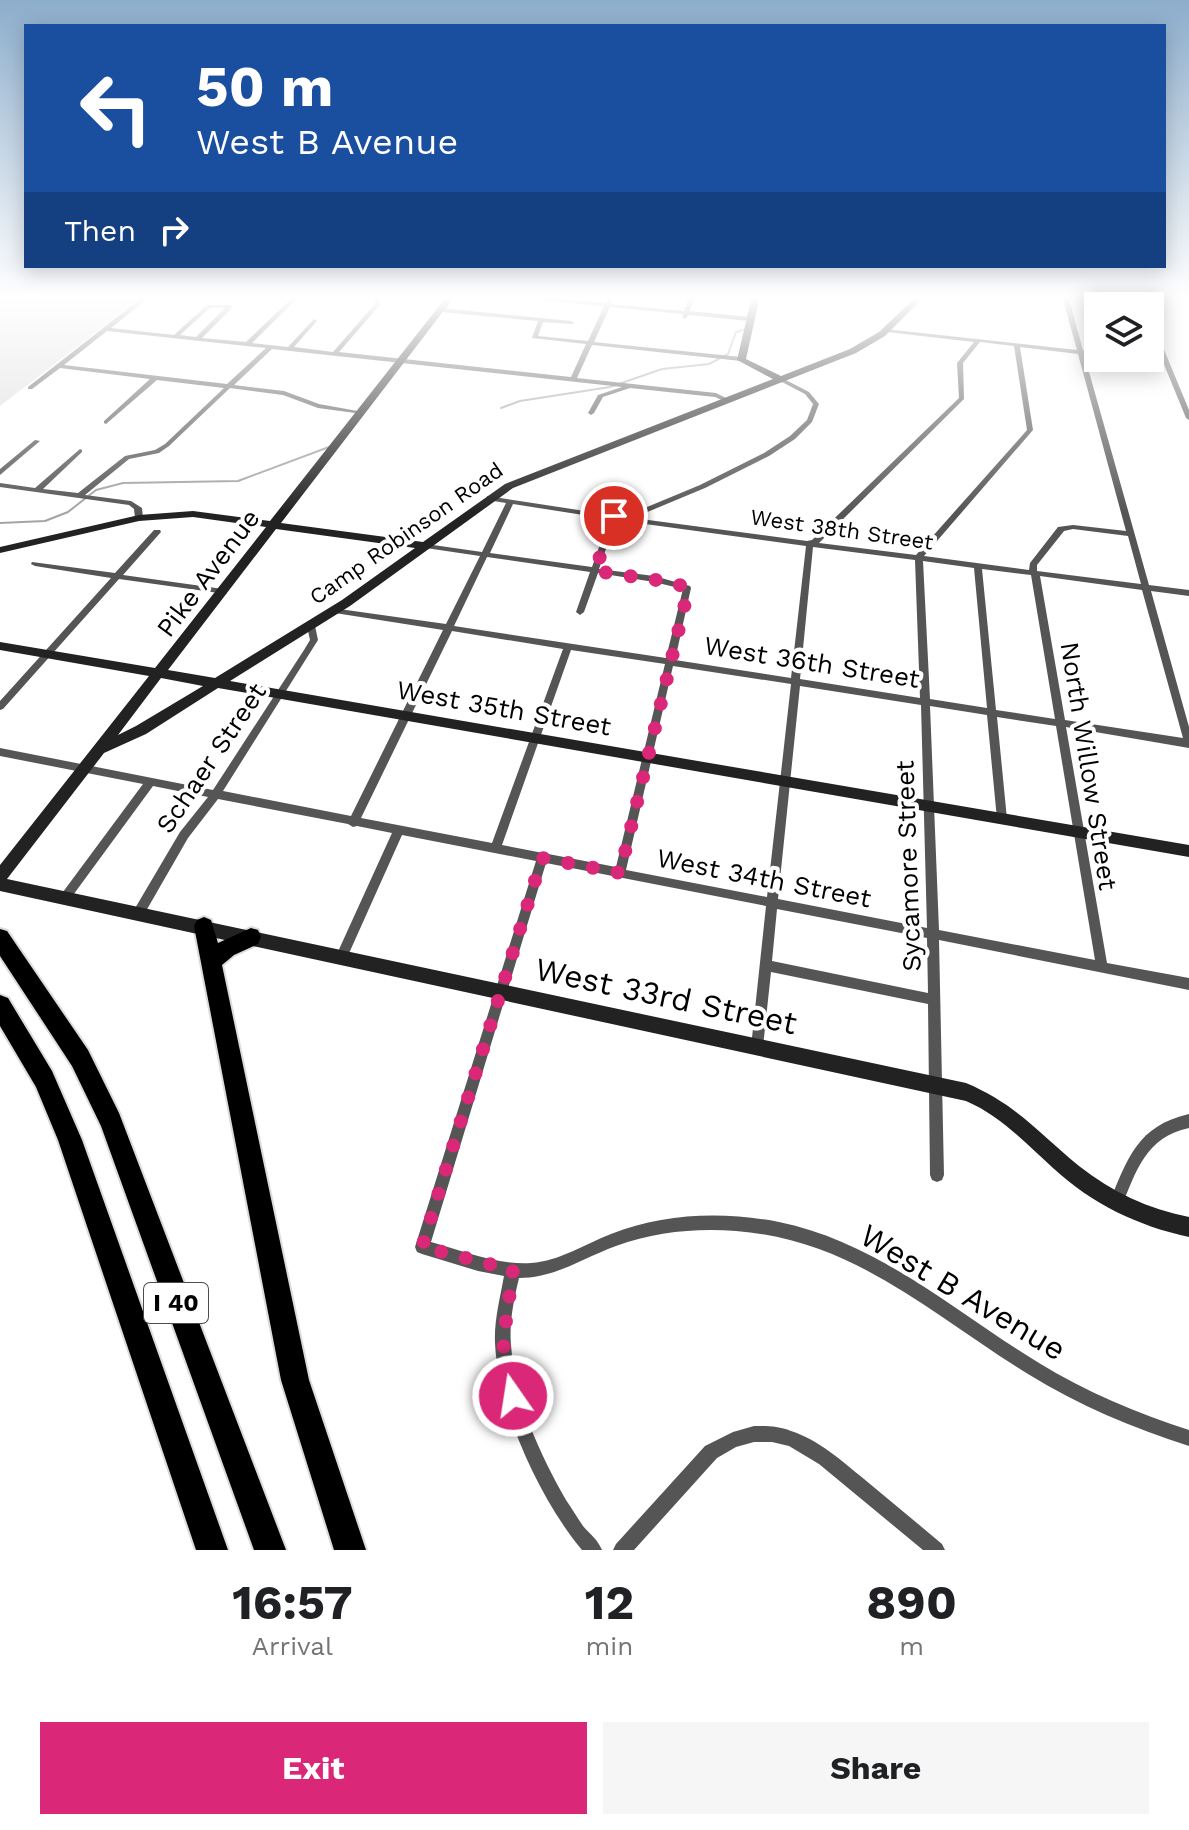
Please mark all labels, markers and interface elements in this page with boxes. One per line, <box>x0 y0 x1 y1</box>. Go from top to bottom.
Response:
text: 50 m <box>196 54 333 120</box>
icon: left <box>64 56 168 160</box>
text: West B Avenue <box>196 121 458 163</box>
icon: right <box>152 208 196 252</box>
text: Then <box>64 213 136 248</box>
map controls <box>1084 292 1164 372</box>
button: layers <box>1084 292 1164 372</box>
street label: Camp Robinson Road <box>305 457 508 610</box>
pin <box>580 482 648 550</box>
icon: arrive <box>592 494 636 538</box>
street label: Pike Avenue <box>150 503 266 643</box>
street label: West 38th Street <box>749 504 935 555</box>
street label: West 36th Street <box>702 630 922 694</box>
street label: North Willow Street <box>1055 640 1123 892</box>
street label: West 35th Street <box>395 674 614 742</box>
street label: Schaer Street <box>150 677 272 839</box>
street label: Sycamore Street <box>889 760 927 972</box>
street label: West 34th Street <box>654 843 874 914</box>
street label: West 33rd Street <box>532 950 800 1042</box>
street label: West B Avenue <box>853 1216 1073 1368</box>
road number: I 40 <box>144 1283 208 1323</box>
position arrow <box>471 1354 555 1438</box>
text: 16:57 <box>232 1574 353 1631</box>
text: 12 <box>585 1574 634 1631</box>
text: 890 <box>866 1574 957 1631</box>
text: Arrival <box>252 1631 333 1661</box>
text: min <box>586 1631 633 1661</box>
text: m <box>899 1631 924 1661</box>
button: Exit <box>40 1722 587 1814</box>
button: Share <box>603 1722 1149 1814</box>

